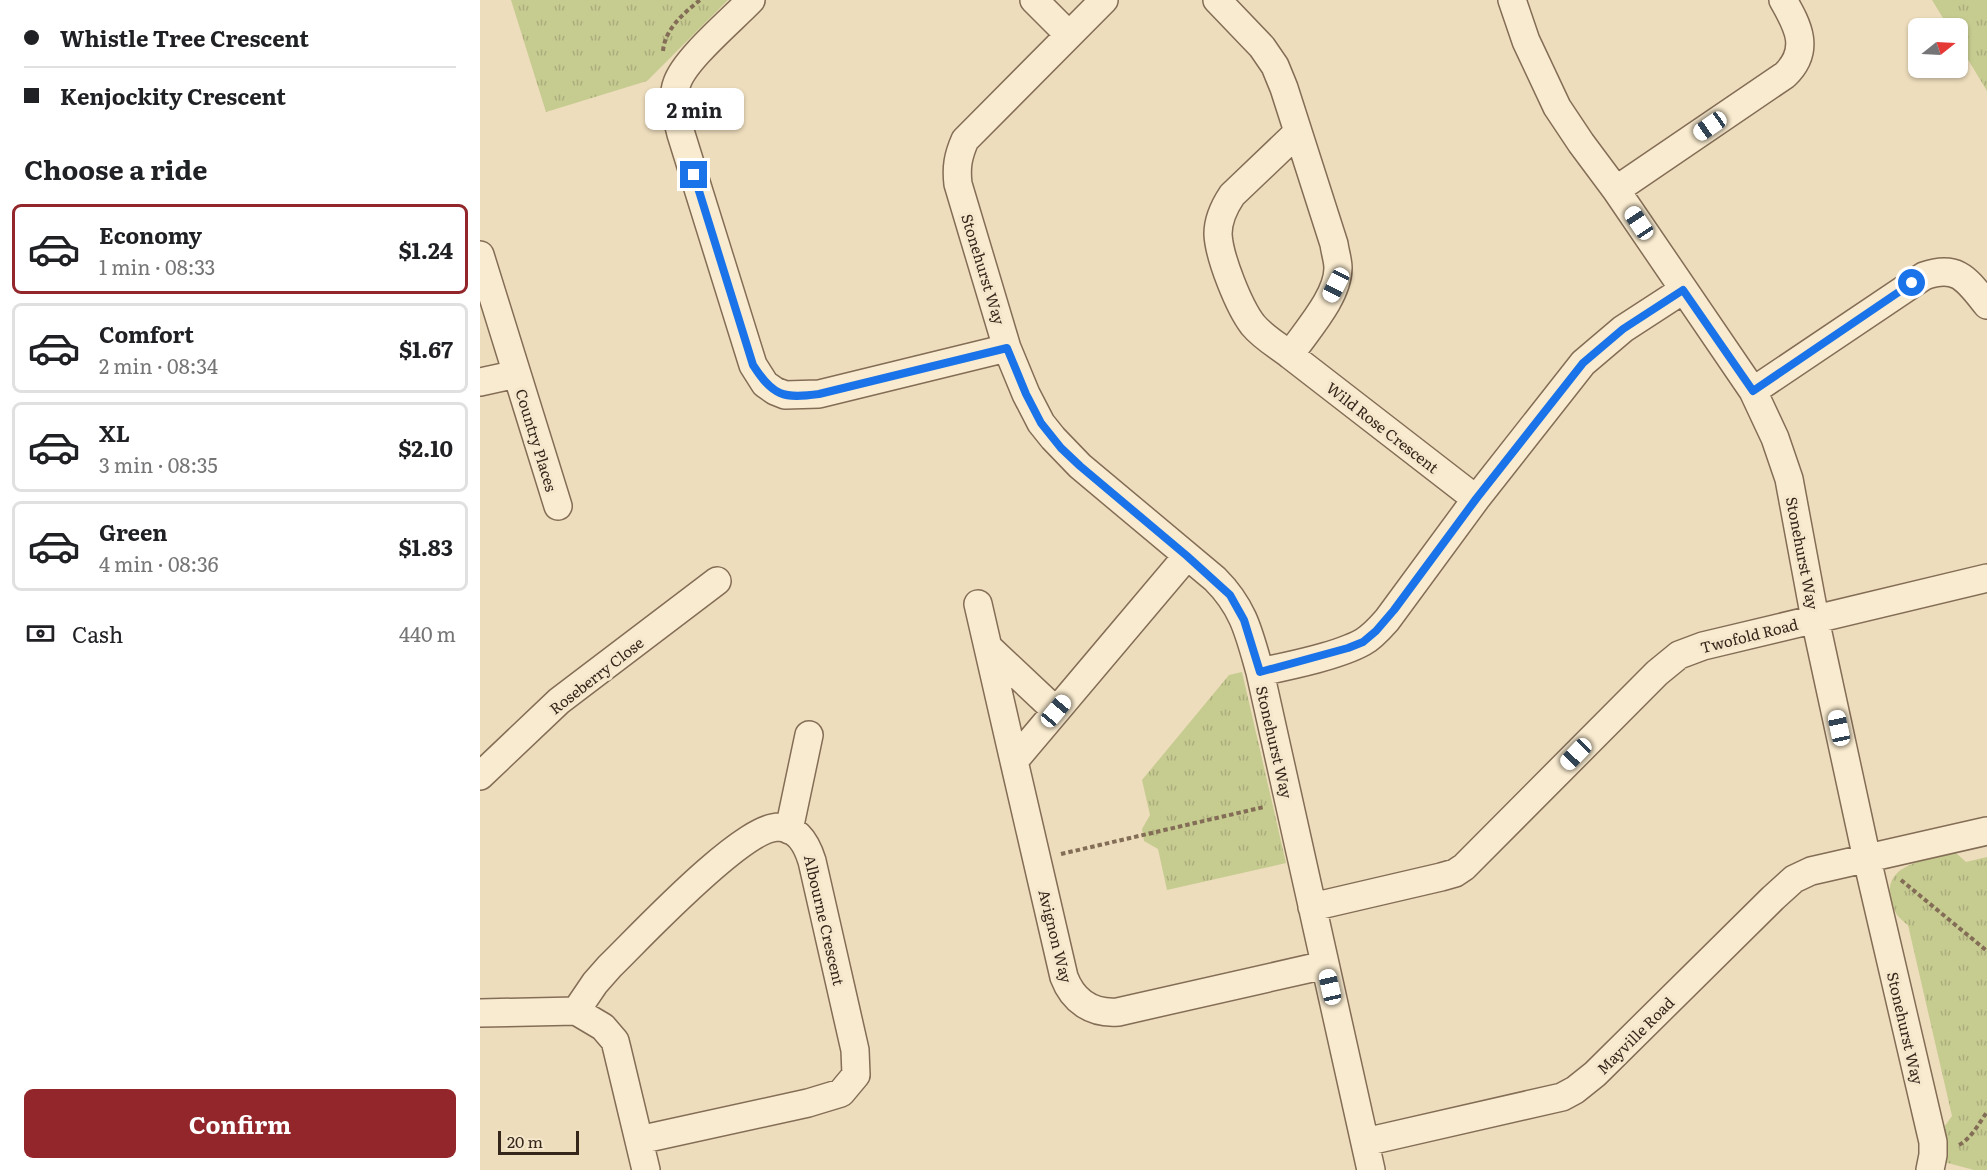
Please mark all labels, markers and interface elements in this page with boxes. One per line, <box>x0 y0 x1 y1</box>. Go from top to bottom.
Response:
north arrow <box>1908 18 1968 78</box>
map controls <box>1908 18 1968 78</box>
text: Whistle Tree Crescent <box>60 21 309 54</box>
text: Kenjockity Crescent <box>60 79 286 112</box>
callout: 2 min <box>644 88 744 130</box>
text: 2 min <box>667 94 722 124</box>
car <box>1690 108 1730 144</box>
text: Choose a ride <box>24 148 207 188</box>
route end <box>680 161 707 188</box>
car <box>1621 203 1657 243</box>
street label: Stonehurst Way <box>956 211 1012 328</box>
text: Economy <box>99 218 202 251</box>
icon: car <box>27 222 81 276</box>
text: $1.24 <box>398 233 453 266</box>
text: 1 min · 08:33 <box>99 251 215 281</box>
car <box>1320 265 1352 305</box>
route start <box>1898 269 1925 296</box>
text: Comfort <box>99 317 194 350</box>
icon: car <box>27 321 81 375</box>
text: $1.67 <box>399 332 453 365</box>
text: 2 min · 08:34 <box>99 350 218 380</box>
street label: Wild Rose Crescent <box>1322 376 1444 478</box>
street label: Country Places <box>510 386 564 494</box>
text: XL <box>99 416 130 449</box>
icon: car <box>27 420 81 474</box>
text: $2.10 <box>398 431 453 464</box>
text: 3 min · 08:35 <box>99 449 218 479</box>
street label: Stonehurst Way <box>1781 494 1825 612</box>
text: Green <box>99 515 168 548</box>
icon: car <box>27 519 81 573</box>
text: $1.83 <box>398 530 453 563</box>
text: 4 min · 08:36 <box>99 548 219 578</box>
street label: Twofold Road <box>1698 612 1800 658</box>
icon: cash <box>24 617 57 650</box>
text: Cash <box>72 617 123 650</box>
text: 440 m <box>399 618 456 648</box>
street label: Roseberry Close <box>544 631 648 719</box>
street label: Stonehurst Way <box>1251 684 1299 801</box>
car <box>1038 691 1074 731</box>
car <box>1826 709 1852 747</box>
car <box>1557 735 1595 773</box>
street label: Albourne Crescent <box>799 852 851 988</box>
street label: Avignon Way <box>1033 887 1079 985</box>
car <box>1317 967 1343 1007</box>
street label: Stonehurst Way <box>1882 970 1930 1087</box>
street label: Mayville Road <box>1591 991 1679 1079</box>
button: Confirm <box>24 1089 456 1158</box>
scale bar <box>498 1128 579 1156</box>
text: 20 m <box>507 1129 543 1153</box>

